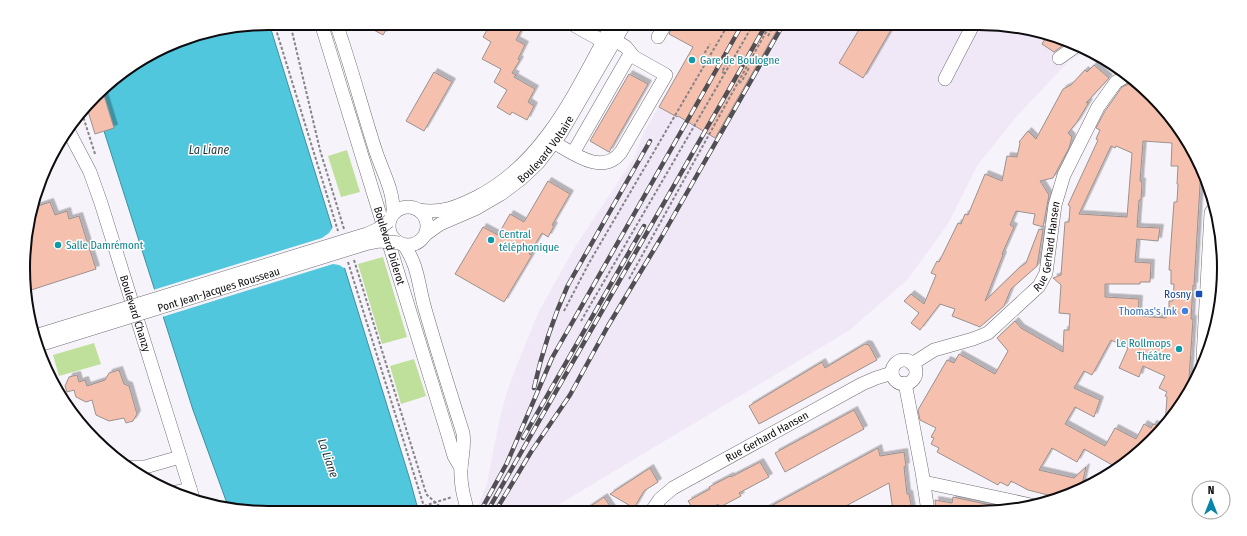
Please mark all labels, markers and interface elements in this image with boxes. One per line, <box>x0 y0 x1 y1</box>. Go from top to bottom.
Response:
place label: Gare de Boulogne <box>700 54 780 67</box>
marker: Gare de Boulogne <box>687 55 697 65</box>
street label: Boulevard Voltaire <box>515 114 577 186</box>
water label: La Liane <box>189 143 230 157</box>
street label: Rue Gerhard Hansen <box>1031 200 1063 295</box>
street label: Boulevard Diderot <box>371 205 407 287</box>
place label: Central téléphonique <box>499 228 559 254</box>
marker: Central téléphonique <box>486 235 496 245</box>
place label: Salle Damrémont <box>66 239 144 252</box>
marker: Salle Damrémont <box>53 240 63 250</box>
street label: Pont Jean-Jacques Rousseau <box>156 265 281 315</box>
street label: Boulevard Chanzy <box>117 274 153 354</box>
place label: Rosny <box>1164 288 1191 301</box>
marker: Rosny <box>1194 289 1204 299</box>
place label: Thomas's Ink <box>1119 305 1178 318</box>
marker: Thomas's Ink <box>1180 306 1190 316</box>
place label: Le Rollmops Théâtre <box>1116 337 1171 363</box>
marker: Le Rollmops Théâtre <box>1174 344 1184 354</box>
street label: Rue Gerhard Hansen <box>723 409 811 465</box>
water label: La Liane <box>315 437 341 480</box>
north arrow <box>1191 480 1231 520</box>
text: N <box>1208 484 1214 497</box>

